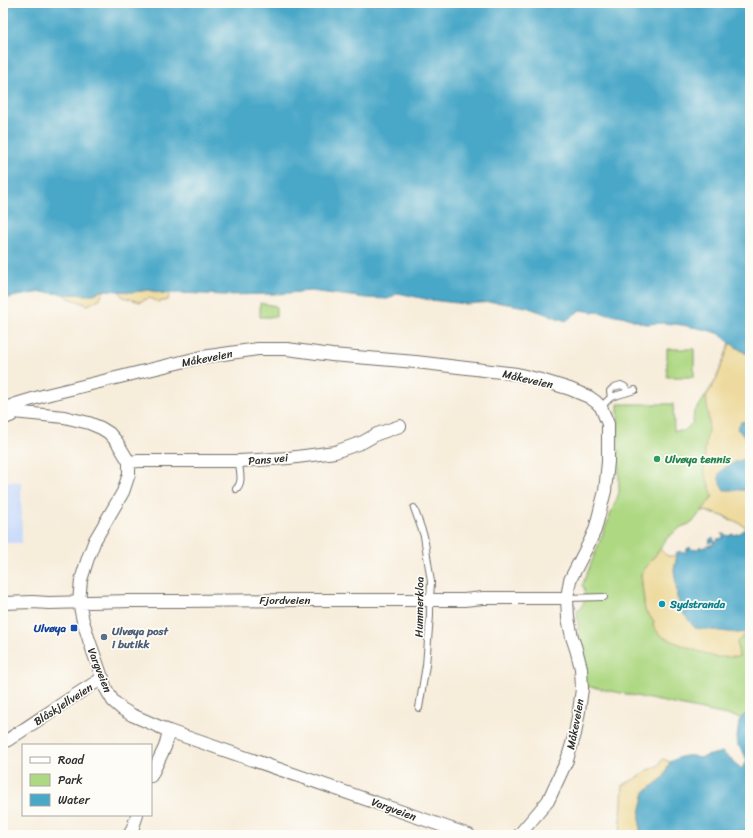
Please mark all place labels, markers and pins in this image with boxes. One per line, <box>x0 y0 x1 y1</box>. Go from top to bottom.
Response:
place label: Ulvøya tennis <box>665 450 732 469</box>
marker: Ulvøya tennis <box>652 454 662 464</box>
place label: Sydstranda <box>669 595 726 614</box>
marker: Sydstranda <box>657 599 667 609</box>
place label: Ulvøya <box>34 619 66 638</box>
place label: Ulvøya post i butikk <box>112 622 170 654</box>
marker: Ulvøya <box>69 623 79 633</box>
marker: Ulvøya post i butikk <box>99 632 109 642</box>

